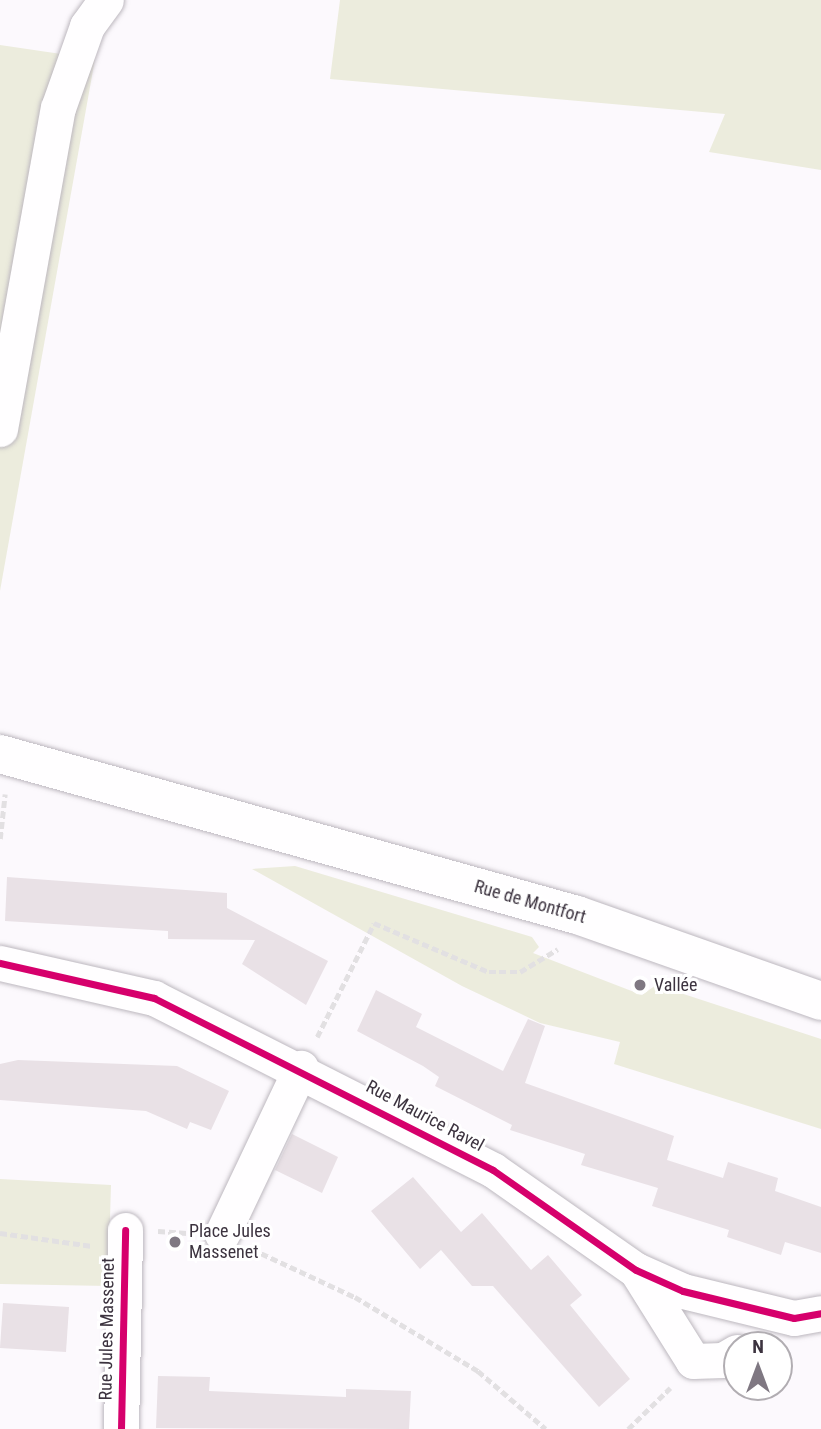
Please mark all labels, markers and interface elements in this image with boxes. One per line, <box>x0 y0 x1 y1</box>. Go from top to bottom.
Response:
street label: Rue de Montfort <box>472 876 588 928</box>
place label: Vallée <box>654 974 697 996</box>
marker: Vallée <box>632 977 648 993</box>
street label: Rue Maurice Ravel <box>362 1076 488 1156</box>
place label: Place Jules Massenet <box>189 1221 271 1264</box>
marker: Place Jules Massenet <box>167 1234 183 1250</box>
street label: Rue Jules Massenet <box>95 1257 119 1401</box>
north arrow <box>723 1331 793 1401</box>
text: N <box>752 1335 764 1358</box>

